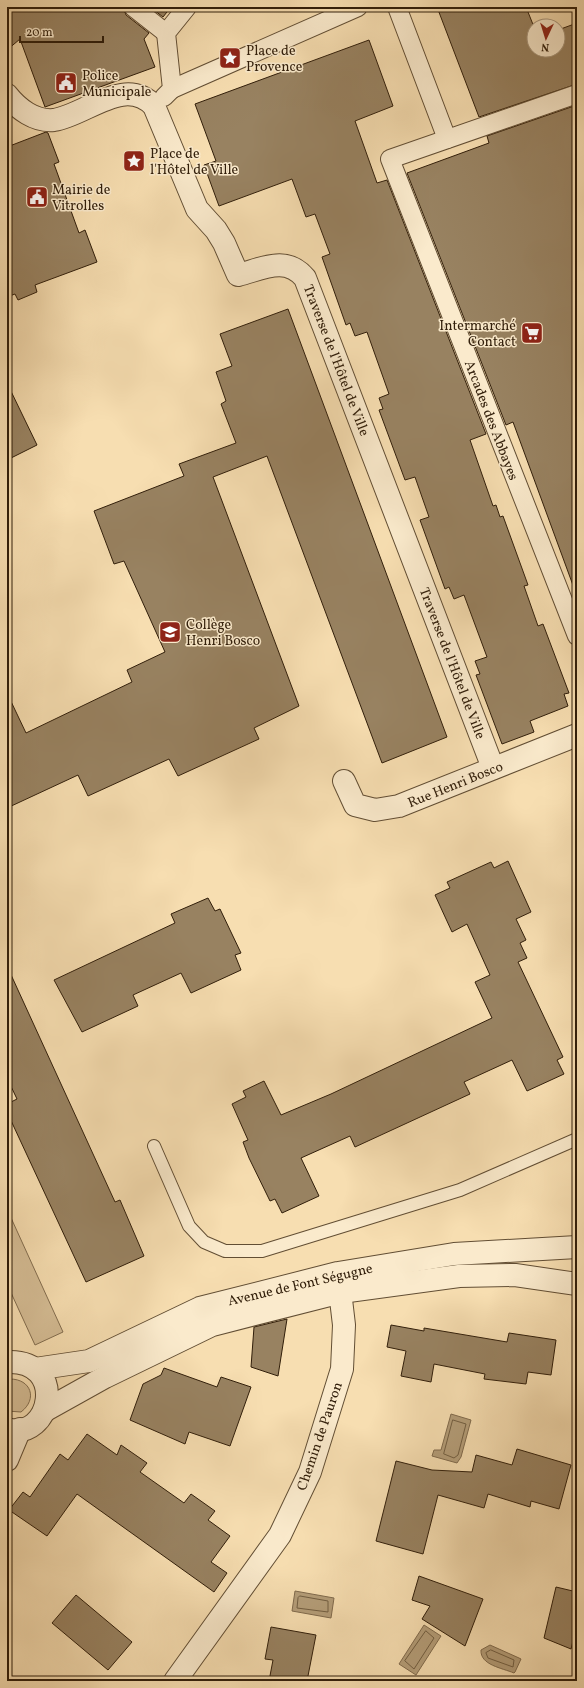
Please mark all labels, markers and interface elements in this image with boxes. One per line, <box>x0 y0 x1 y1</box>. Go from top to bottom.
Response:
scale bar <box>20 18 103 44</box>
north arrow <box>526 18 566 58</box>
text: 20 m <box>26 25 53 41</box>
text: N <box>541 39 550 54</box>
place label: Place de Provence <box>246 42 303 77</box>
place icon: Place de Provence <box>217 45 243 71</box>
place label: Police Municipale <box>82 67 152 102</box>
public building icon: Police Municipale <box>53 70 79 96</box>
place label: Place de l'Hôtel de Ville <box>150 145 239 180</box>
place icon: Place de l'Hôtel de Ville <box>121 148 147 174</box>
place label: Mairie de Vitrolles <box>52 181 111 216</box>
public building icon: Mairie de Vitrolles <box>24 184 50 210</box>
street label: Traverse de l'Hôtel de Ville <box>298 282 373 439</box>
place label: Intermarché Contact <box>439 317 516 352</box>
supermarket icon: Intermarché Contact <box>519 320 545 346</box>
street label: Arcades des Abbayes <box>459 358 522 483</box>
street label: Traverse de l'Hôtel de Ville <box>414 585 489 742</box>
place label: Collège Henri Bosco <box>186 616 260 651</box>
school or university icon: Collège Henri Bosco <box>157 619 183 645</box>
street label: Rue Henri Bosco <box>405 758 506 813</box>
street label: Avenue de Font Ségugne <box>226 1259 375 1311</box>
street label: Chemin de Pauron <box>293 1380 348 1493</box>

